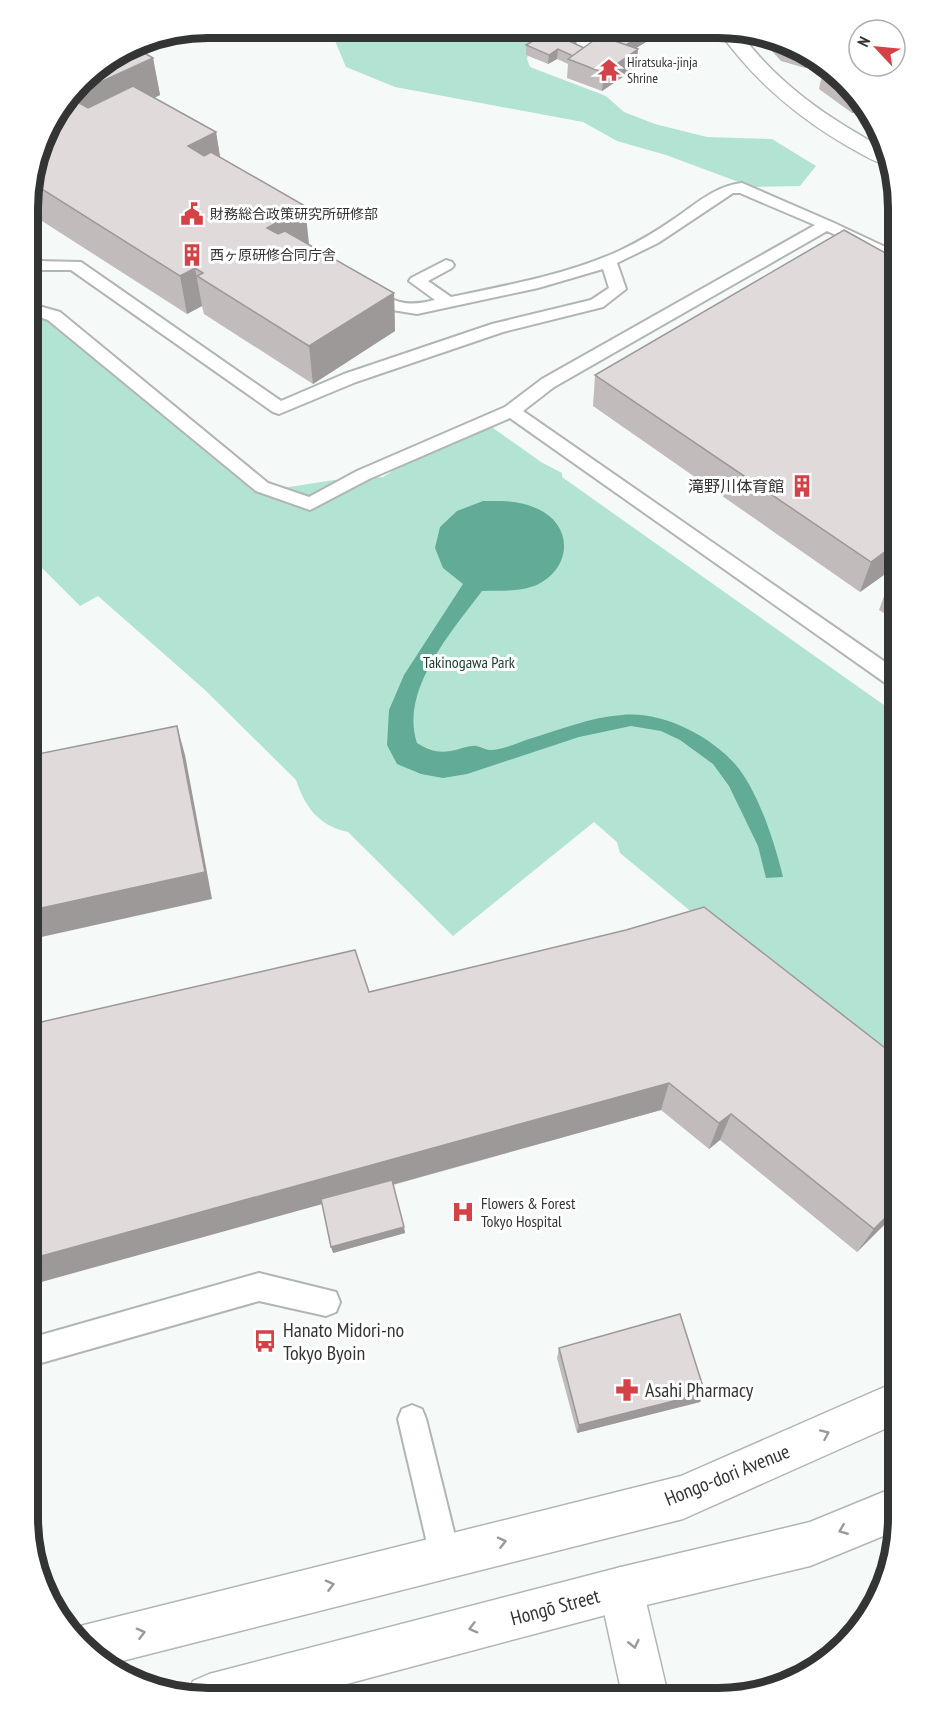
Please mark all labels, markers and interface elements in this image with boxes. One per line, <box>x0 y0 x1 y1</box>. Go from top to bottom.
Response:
north arrow <box>847 18 907 78</box>
text: N <box>853 33 874 50</box>
place label: Hiratsuka-jinja Shrine <box>627 53 698 87</box>
temple icon: Hiratsuka-jinja Shrine <box>596 57 622 83</box>
public building icon: 財務総合政策研究所研修部 <box>179 201 205 227</box>
place label: 財務総合政策研究所研修部 <box>210 205 378 223</box>
building icon: 西ヶ原研修合同庁舎 <box>179 242 205 268</box>
place label: 西ヶ原研修合同庁舎 <box>210 246 336 264</box>
building icon: 滝野川体育館 <box>789 473 815 499</box>
place label: 滝野川体育館 <box>688 476 784 496</box>
park label: Takinogawa Park <box>423 652 516 672</box>
place label: Flowers & Forest Tokyo Hospital <box>481 1193 576 1231</box>
hospital icon: Flowers & Forest Tokyo Hospital <box>450 1199 476 1225</box>
place label: Hanato Midori-no Tokyo Byoin <box>283 1317 404 1366</box>
bus stop icon: Hanato Midori-no Tokyo Byoin <box>252 1328 278 1354</box>
pharmacy icon: Asahi Pharmacy <box>614 1377 640 1403</box>
place label: Asahi Pharmacy <box>645 1377 754 1403</box>
one-way arrow <box>819 1429 830 1441</box>
street label: Hongo-dori Avenue <box>661 1438 793 1512</box>
one-way arrow <box>839 1523 850 1535</box>
one-way arrow <box>497 1536 507 1549</box>
one-way arrow <box>325 1580 335 1593</box>
street label: Hongō Street <box>508 1583 603 1631</box>
one-way arrow <box>468 1621 478 1634</box>
one-way arrow <box>136 1628 146 1641</box>
one-way arrow <box>627 1639 640 1649</box>

